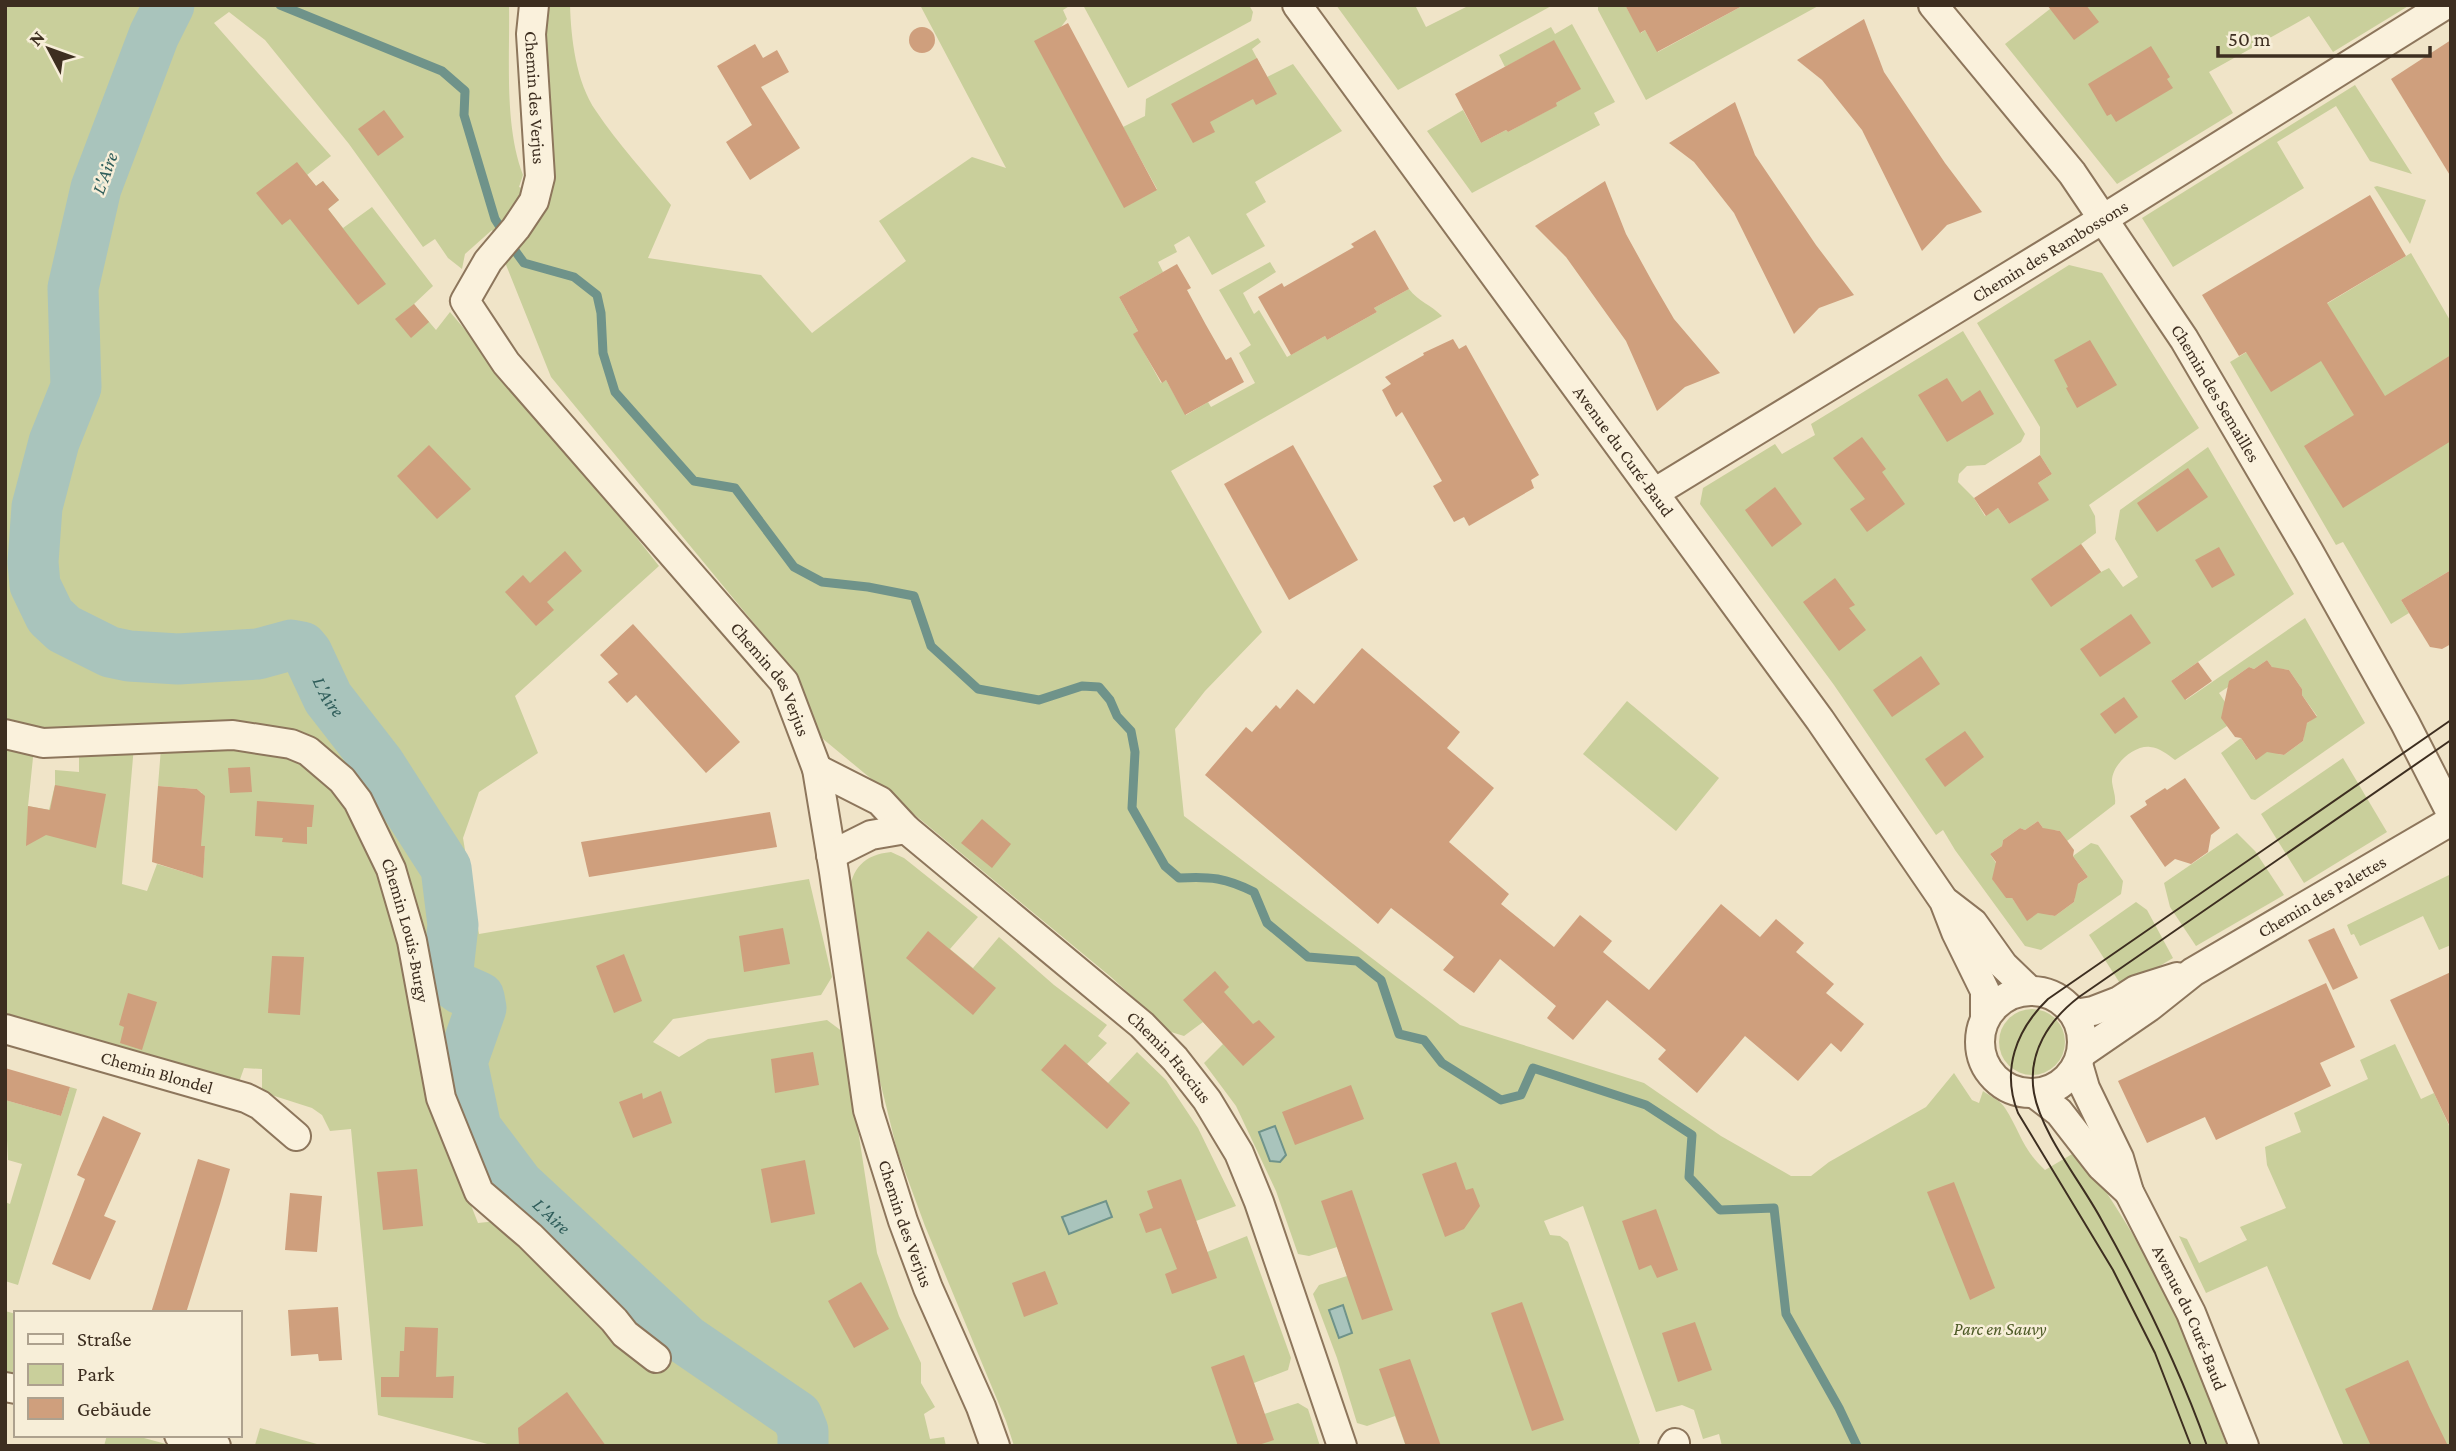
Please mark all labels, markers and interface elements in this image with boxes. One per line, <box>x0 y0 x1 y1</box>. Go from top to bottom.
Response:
north arrow <box>14 14 84 84</box>
scale bar <box>2218 14 2430 58</box>
text: N <box>24 26 49 50</box>
text: 50 m <box>2228 27 2271 51</box>
street label: Chemin des Verjus <box>521 31 549 165</box>
water label: L'Aire <box>87 149 122 197</box>
street label: Chemin des Rambossons <box>1968 196 2132 306</box>
street label: Chemin des Semailles <box>2167 320 2264 466</box>
street label: Avenue du Curé-Baud <box>1569 382 1678 521</box>
street label: Chemin des Verjus <box>726 618 814 739</box>
water label: L'Aire <box>309 673 349 721</box>
street label: Chemin des Palettes <box>2254 851 2390 942</box>
street label: Chemin Louis-Burgy <box>377 854 433 1005</box>
street label: Chemin Haccius <box>1123 1007 1216 1107</box>
street label: Chemin Blondel <box>98 1047 216 1098</box>
street label: Chemin des Verjus <box>874 1158 937 1290</box>
water label: L'Aire <box>529 1194 575 1238</box>
street label: Avenue du Curé-Baud <box>2148 1242 2231 1394</box>
legend <box>14 1311 242 1437</box>
park label: Parc en Sauvy <box>1953 1319 2047 1339</box>
text: Straße <box>77 1327 131 1351</box>
text: Park <box>77 1362 114 1386</box>
text: Gebäude <box>77 1397 151 1421</box>

